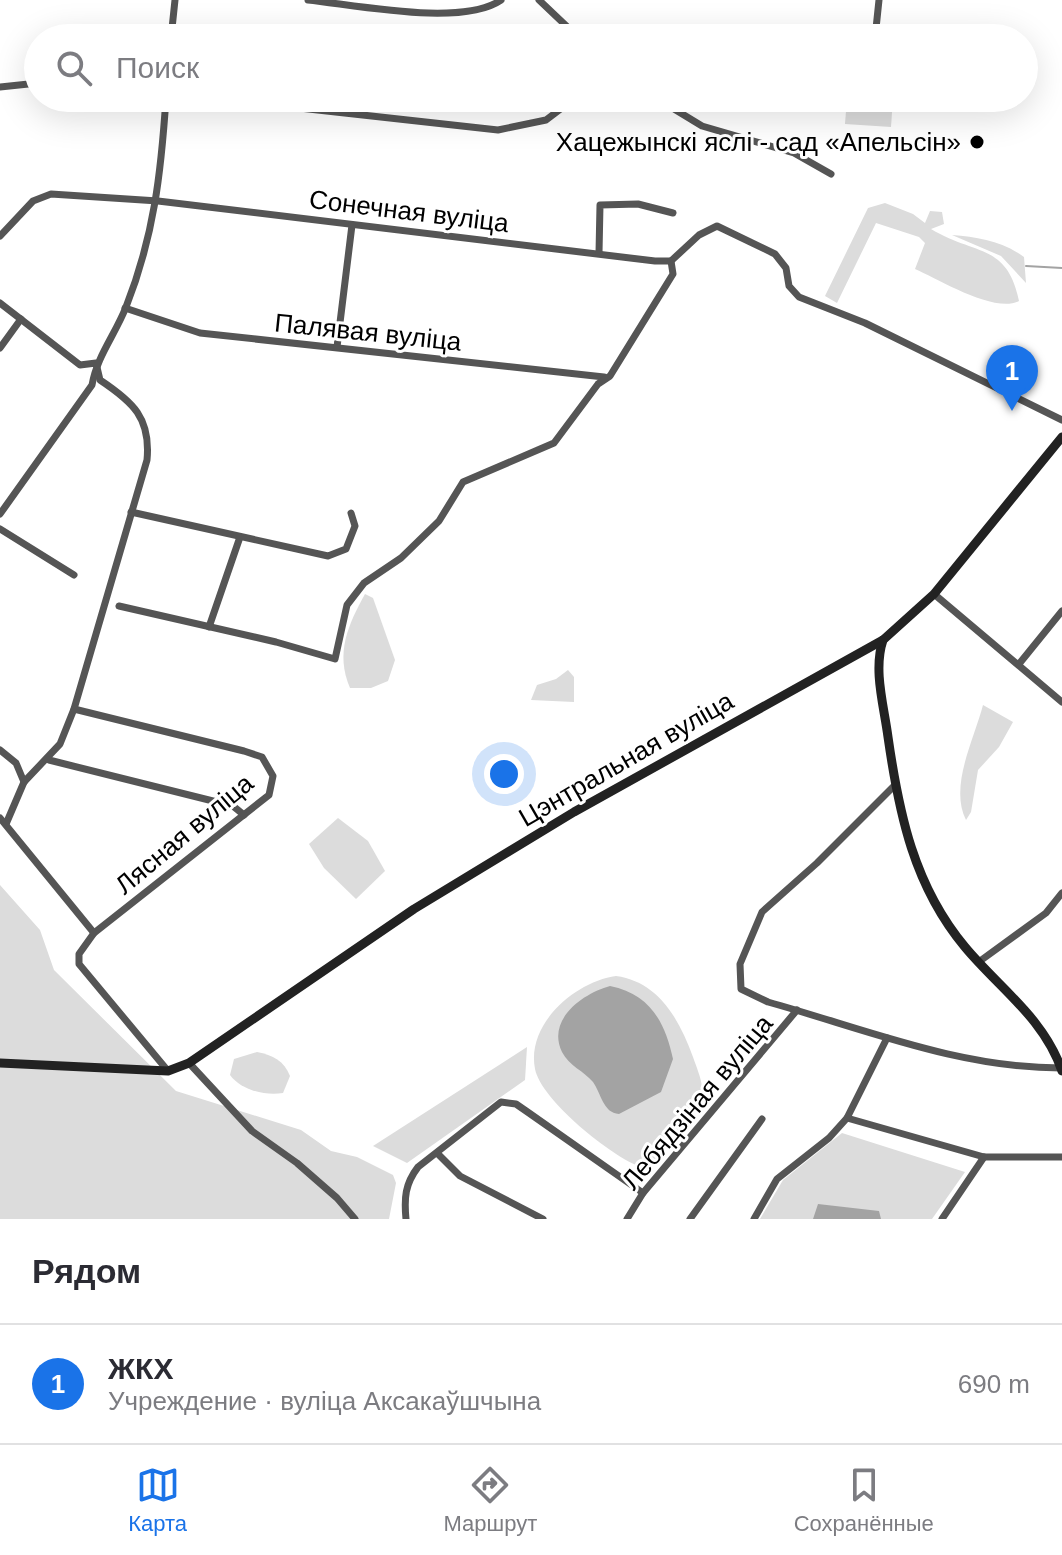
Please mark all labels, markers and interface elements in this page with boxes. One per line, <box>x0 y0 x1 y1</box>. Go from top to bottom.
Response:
search box <box>24 24 1038 112</box>
icon: search <box>52 46 96 90</box>
text: Поиск <box>116 51 199 84</box>
place label: Хацежынскі яслі - сад «Апельсін» <box>556 127 961 157</box>
marker: Хацежынскі яслі - сад «Апельсін» <box>968 133 986 151</box>
street label: Сонечная вуліца <box>308 184 511 238</box>
street label: Палявая вуліца <box>273 307 463 357</box>
pin: 1 <box>986 345 1038 411</box>
street label: Цэнтральная вуліца <box>513 685 739 833</box>
your location <box>484 754 524 794</box>
street label: Лясная вуліца <box>109 767 259 900</box>
street label: Лебядзіная вуліца <box>615 1008 779 1195</box>
text: Рядом <box>32 1252 141 1290</box>
text: ЖКХ <box>108 1352 173 1385</box>
text: 1 <box>51 1369 65 1399</box>
text: 690 m <box>958 1369 1030 1399</box>
text: Учреждение · вуліца Аксакаўшчына <box>108 1386 541 1416</box>
tab: Карта <box>128 1463 187 1537</box>
tab: Маршрут <box>444 1463 537 1537</box>
tab: Сохранённые <box>794 1463 934 1537</box>

